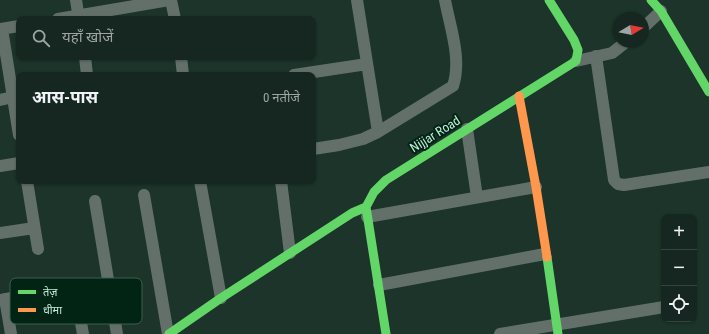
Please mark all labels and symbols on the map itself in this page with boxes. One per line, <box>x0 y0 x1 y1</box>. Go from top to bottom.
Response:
north arrow <box>613 12 649 48</box>
street label: Nijjar Road <box>407 113 463 155</box>
legend <box>10 278 142 324</box>
text: तेज़ <box>43 286 58 299</box>
text: धीमा <box>43 304 62 317</box>

